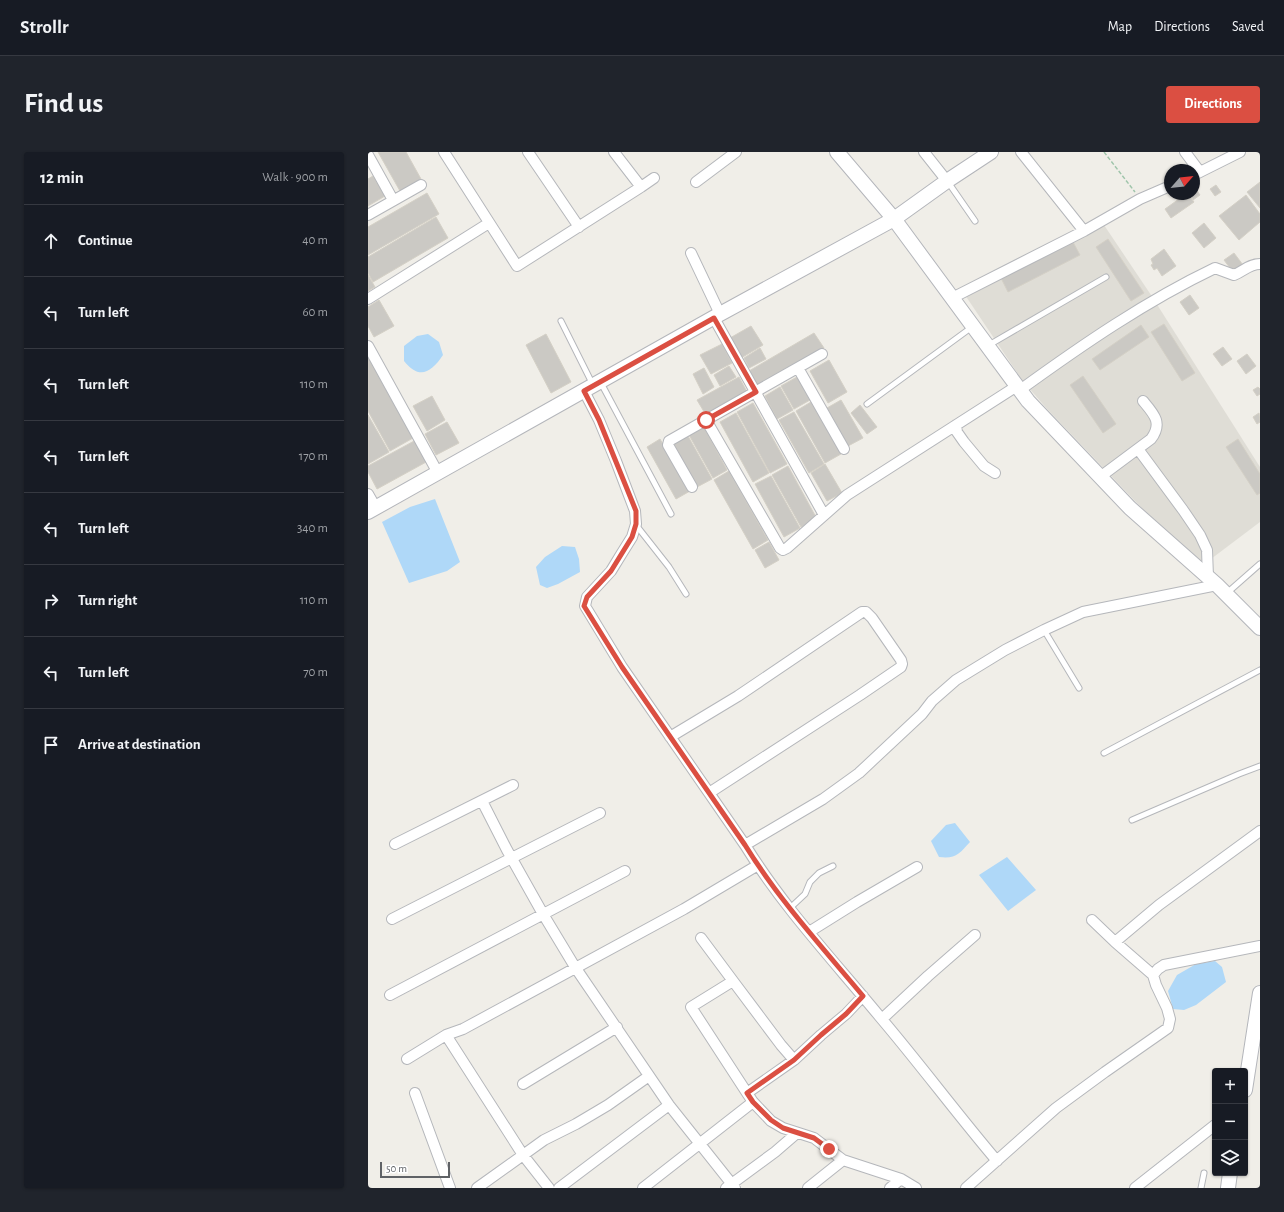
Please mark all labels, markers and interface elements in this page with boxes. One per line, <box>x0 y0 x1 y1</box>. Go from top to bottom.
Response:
text: Strollr <box>20 18 69 37</box>
text: Map <box>1108 20 1132 34</box>
text: Directions <box>1154 20 1210 34</box>
text: Saved <box>1232 20 1264 34</box>
button: Directions <box>1166 86 1260 123</box>
text: Find us <box>24 90 103 118</box>
north arrow <box>1164 164 1200 200</box>
text: 12 min <box>40 169 84 186</box>
text: Walk · 900 m <box>262 171 328 184</box>
icon: ahead <box>40 230 62 252</box>
text: Continue <box>78 233 133 248</box>
text: 40 m <box>302 234 328 247</box>
icon: left <box>40 302 62 324</box>
text: Turn left <box>78 305 129 320</box>
text: 60 m <box>302 306 328 319</box>
icon: left <box>40 374 62 396</box>
text: Turn left <box>78 377 129 392</box>
text: 110 m <box>300 378 328 391</box>
route start <box>697 411 715 429</box>
icon: left <box>40 446 62 468</box>
text: Turn left <box>78 449 129 464</box>
text: 170 m <box>299 450 328 463</box>
icon: left <box>40 518 62 540</box>
text: Turn left <box>78 521 129 536</box>
text: 340 m <box>297 522 328 535</box>
icon: right <box>40 590 62 612</box>
text: Turn right <box>78 593 137 608</box>
text: 110 m <box>300 594 328 607</box>
icon: left <box>40 662 62 684</box>
text: Turn left <box>78 665 129 680</box>
text: 70 m <box>303 666 328 679</box>
icon: arrive <box>40 734 62 756</box>
text: Arrive at destination <box>78 737 201 752</box>
map controls <box>1212 1068 1248 1176</box>
button: + <box>1212 1068 1248 1104</box>
button: − <box>1212 1104 1248 1140</box>
route end <box>820 1140 838 1158</box>
button: layers <box>1212 1140 1248 1176</box>
scale bar <box>380 1160 450 1179</box>
text: 50 m <box>386 1163 407 1174</box>

